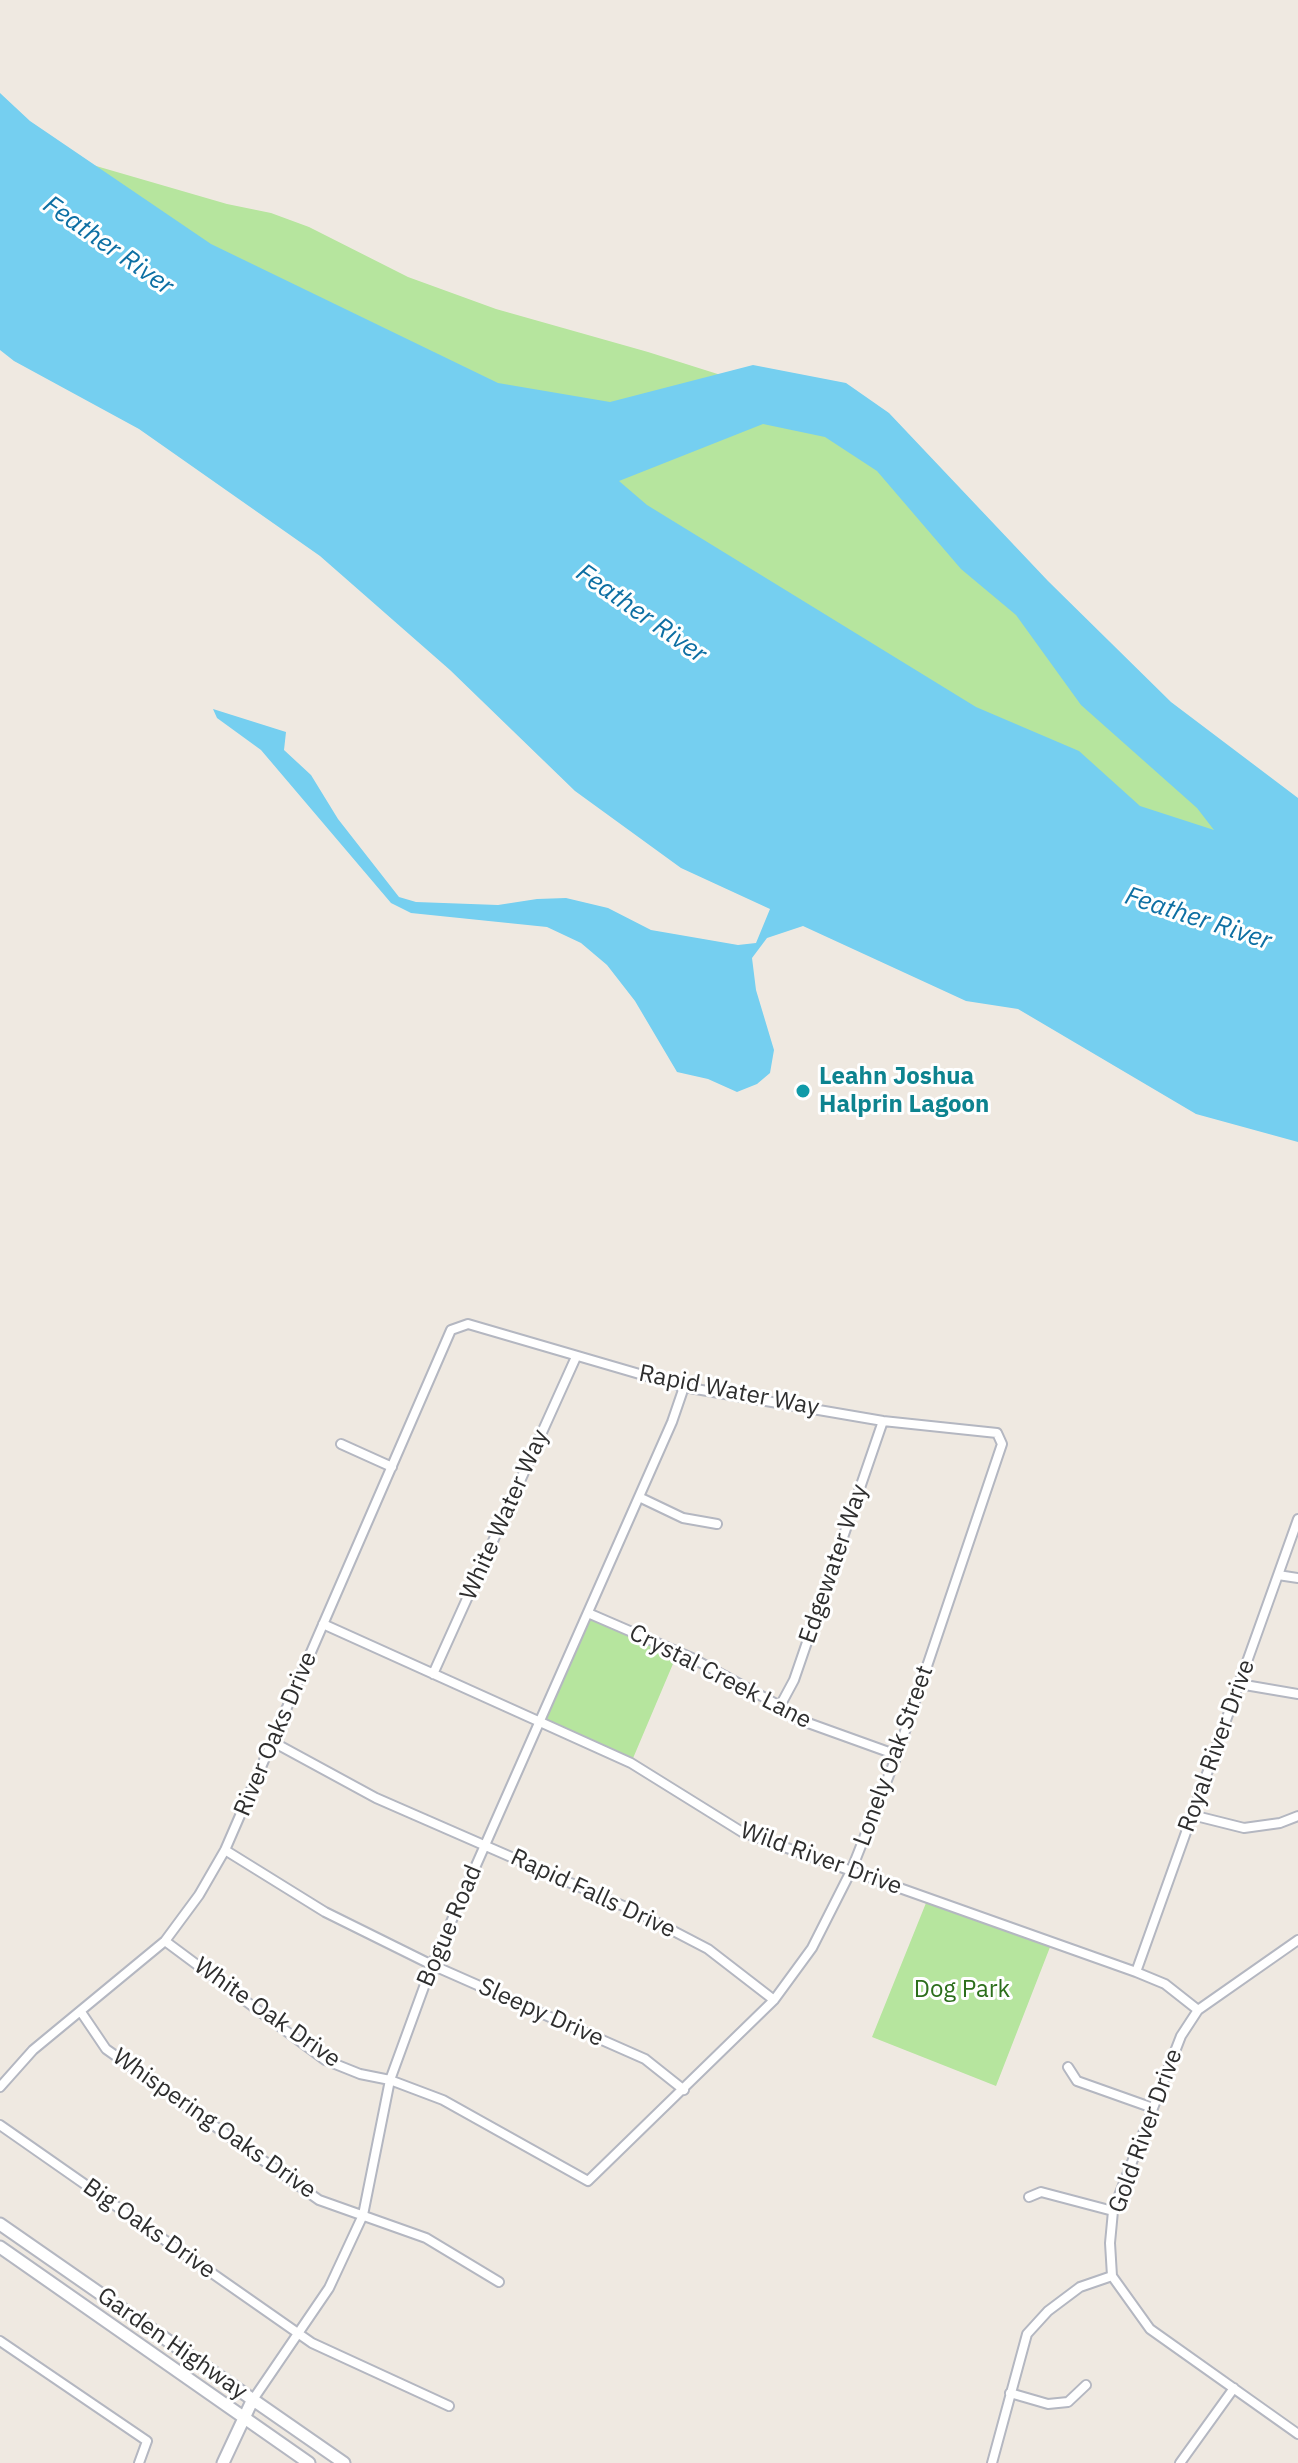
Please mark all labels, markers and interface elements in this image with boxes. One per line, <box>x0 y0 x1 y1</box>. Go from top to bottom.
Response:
water label: Feather River <box>37 190 179 302</box>
water label: Feather River <box>570 558 712 670</box>
water label: Feather River <box>1121 881 1275 957</box>
place label: Leahn Joshua Halprin Lagoon <box>819 1063 989 1119</box>
marker: Leahn Joshua Halprin Lagoon <box>794 1082 812 1100</box>
street label: Rapid Water Way <box>636 1359 822 1423</box>
street label: White Water Way <box>454 1425 556 1605</box>
street label: Edgewater Way <box>793 1481 875 1647</box>
street label: Crystal Creek Lane <box>624 1619 816 1735</box>
street label: River Oaks Drive <box>228 1647 324 1821</box>
street label: Royal River Drive <box>1172 1656 1262 1836</box>
street label: Lonely Oak Street <box>848 1662 940 1850</box>
street label: Wild River Drive <box>736 1816 906 1902</box>
street label: Rapid Falls Drive <box>506 1843 680 1945</box>
street label: Bogue Road <box>411 1861 489 1991</box>
street label: White Oak Drive <box>188 1952 346 2074</box>
street label: Sleepy Drive <box>474 1973 608 2053</box>
park label: Dog Park <box>914 1976 1010 2004</box>
street label: Whispering Oaks Drive <box>107 2043 321 2205</box>
street label: Gold River Drive <box>1103 2045 1189 2217</box>
street label: Big Oaks Drive <box>77 2173 221 2285</box>
street label: Garden Highway <box>91 2282 253 2406</box>

